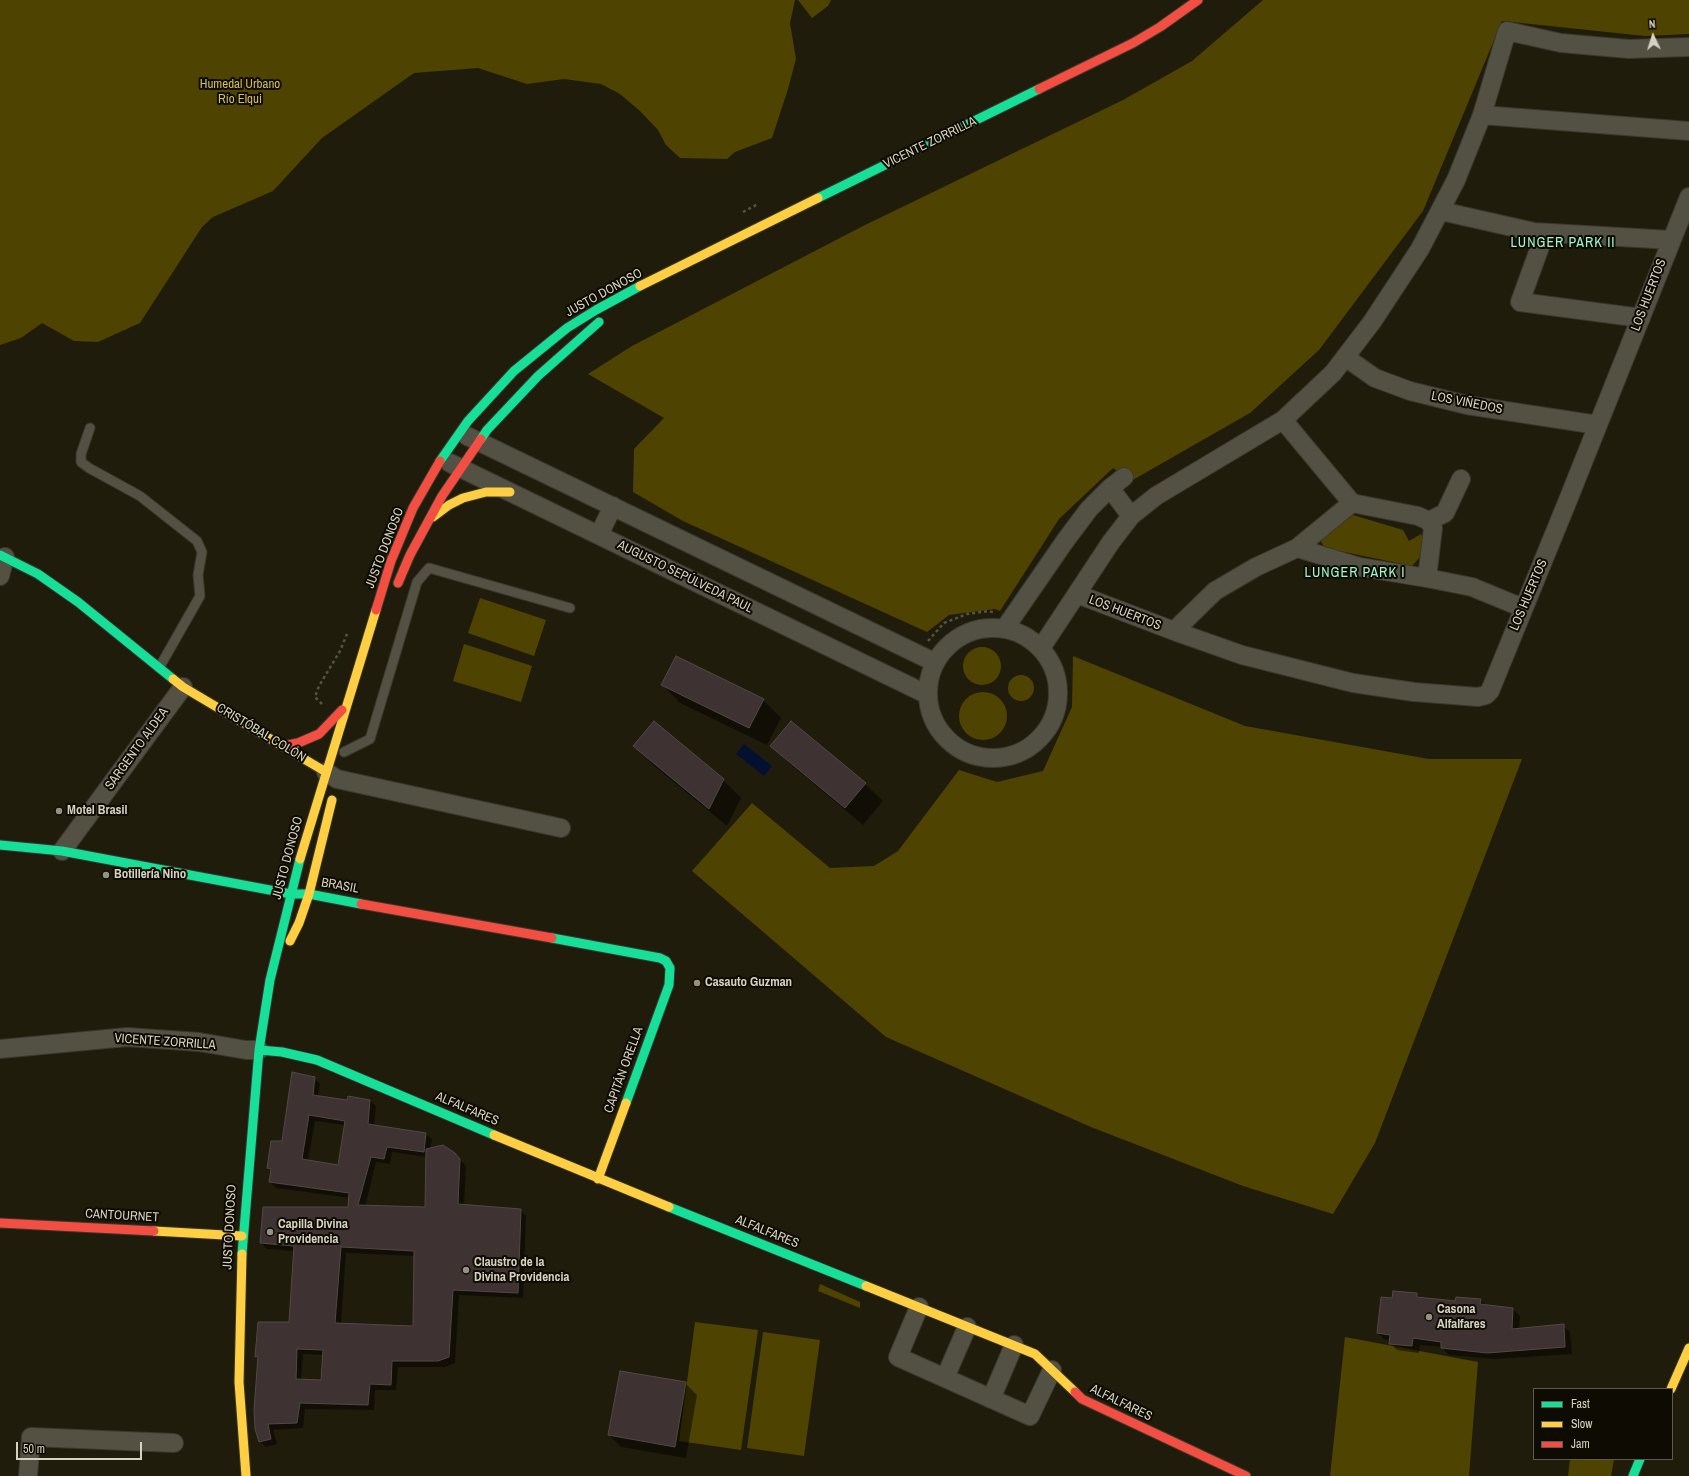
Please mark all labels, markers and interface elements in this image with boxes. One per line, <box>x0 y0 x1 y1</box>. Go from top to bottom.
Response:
north arrow <box>1633 16 1673 56</box>
text: N <box>1648 17 1656 31</box>
park label: Humedal Urbano Río Elqui <box>200 77 280 108</box>
street label: VICENTE ZORRILLA <box>881 114 979 172</box>
district label: LUNGER PARK II <box>1510 235 1616 251</box>
street label: LOS HUERTOS <box>1628 257 1670 333</box>
street label: JUSTO DONOSO <box>563 266 645 320</box>
street label: LOS VIÑEDOS <box>1430 388 1504 418</box>
street label: JUSTO DONOSO <box>362 505 408 591</box>
street label: AUGUSTO SEPÚLVEDA PAUL <box>615 537 755 617</box>
street label: LOS HUERTOS <box>1507 557 1551 633</box>
district label: LUNGER PARK I <box>1305 565 1405 581</box>
street label: LOS HUERTOS <box>1087 592 1163 634</box>
street label: CRISTÓBAL COLÓN <box>214 700 308 766</box>
street label: SARGENTO ALDEA <box>102 705 172 793</box>
place label: Motel Brasil <box>67 803 127 819</box>
marker: Motel Brasil <box>54 806 64 816</box>
street label: JUSTO DONOSO <box>269 815 307 901</box>
place label: Botillería Nino <box>114 867 186 883</box>
marker: Botillería Nino <box>101 870 111 880</box>
street label: BRASIL <box>320 875 360 897</box>
place label: Casauto Guzman <box>705 975 792 991</box>
marker: Casauto Guzman <box>692 978 702 988</box>
street label: CAPITÁN ORELLA <box>601 1025 647 1115</box>
street label: VICENTE ZORRILLA <box>114 1031 216 1053</box>
street label: ALFALFARES <box>433 1089 501 1129</box>
street label: JUSTO DONOSO <box>220 1184 240 1270</box>
street label: CANTOURNET <box>85 1206 159 1226</box>
street label: ALFALFARES <box>733 1212 801 1252</box>
place label: Capilla Divina Providencia <box>278 1217 348 1248</box>
marker: Capilla Divina Providencia <box>265 1227 275 1237</box>
place label: Claustro de la Divina Providencia <box>474 1255 569 1286</box>
marker: Claustro de la Divina Providencia <box>461 1265 471 1275</box>
place label: Casona Alfalfares <box>1437 1302 1486 1333</box>
marker: Casona Alfalfares <box>1424 1312 1434 1322</box>
street label: ALFALFARES <box>1087 1381 1155 1425</box>
legend <box>1533 1388 1673 1460</box>
text: Fast <box>1571 1396 1590 1412</box>
text: Slow <box>1571 1416 1592 1432</box>
scale bar <box>18 1434 144 1460</box>
text: Jam <box>1571 1436 1590 1452</box>
text: 50 m <box>23 1441 45 1457</box>

